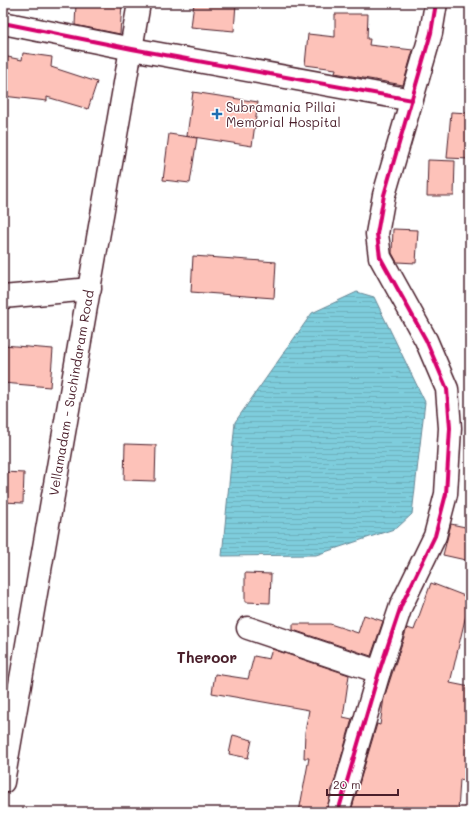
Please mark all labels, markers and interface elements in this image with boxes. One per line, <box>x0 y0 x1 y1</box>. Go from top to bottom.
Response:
place label: Subramania Pillai Memorial Hospital <box>226 98 341 130</box>
marker: Subramania Pillai Memorial Hospital <box>211 108 223 120</box>
street label: Vellamadam - Suchindaram Road <box>44 289 97 497</box>
district label: Theroor <box>177 647 237 667</box>
scale bar <box>327 771 398 797</box>
text: 20 m <box>333 776 361 792</box>

